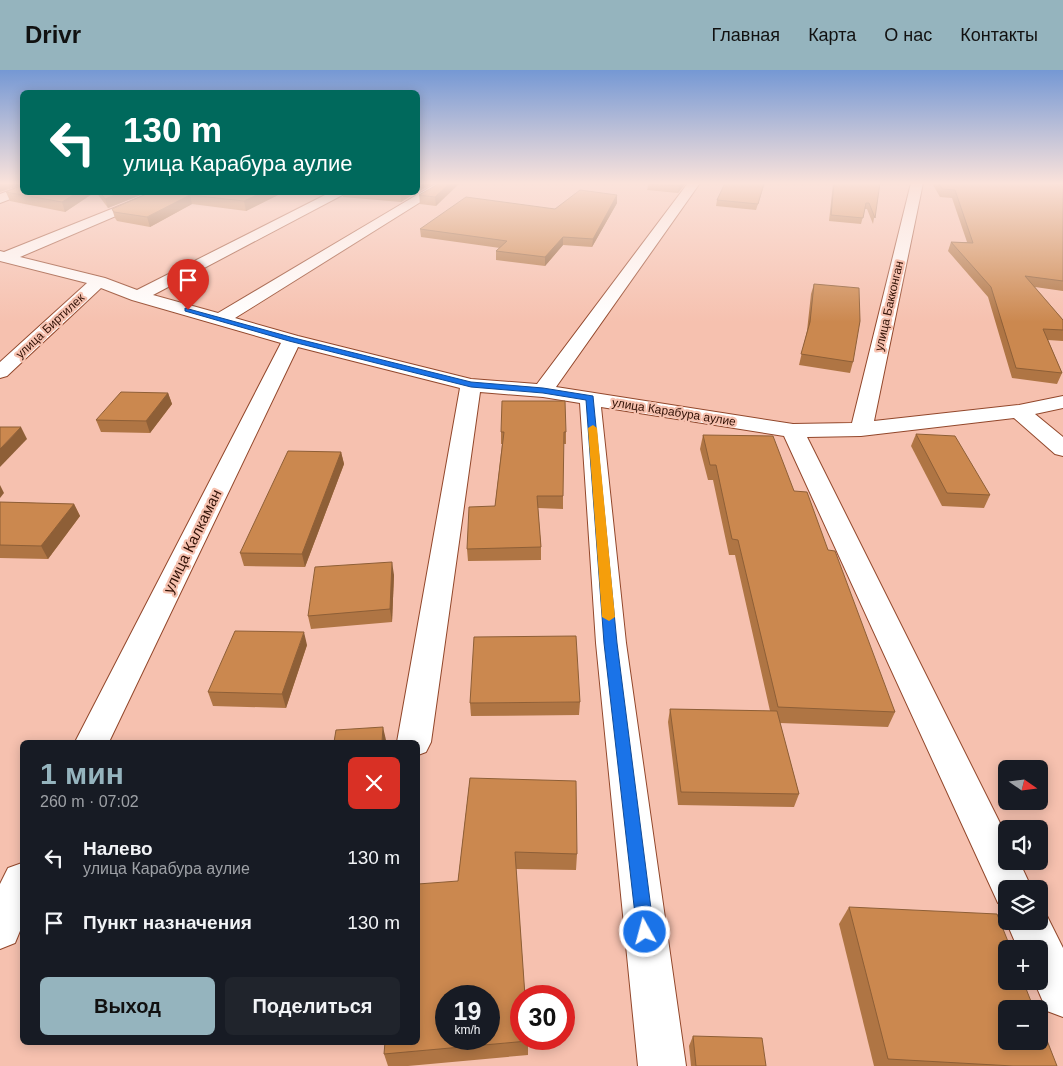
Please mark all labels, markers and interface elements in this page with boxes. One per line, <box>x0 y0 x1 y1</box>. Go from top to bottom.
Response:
text: Drivr <box>25 21 81 48</box>
text: Главная <box>712 25 780 45</box>
text: Карта <box>808 25 856 45</box>
text: О нас <box>884 25 932 45</box>
text: Контакты <box>960 25 1038 45</box>
icon: left <box>40 110 105 175</box>
text: 130 m <box>123 110 222 149</box>
text: улица Карабура аулие <box>123 151 352 176</box>
pin <box>167 259 209 310</box>
street label: улица Бакконган <box>872 259 906 353</box>
icon: arrive <box>174 266 202 294</box>
street label: улица Биртилек <box>13 290 88 361</box>
street label: улица Карабура аулие <box>611 395 737 429</box>
street label: улица Калкаман <box>159 486 225 596</box>
text: 1 мин <box>40 757 124 790</box>
button: close <box>348 757 400 809</box>
north arrow <box>998 760 1048 810</box>
map controls <box>998 760 1048 1050</box>
text: 260 m · 07:02 <box>40 793 139 810</box>
button: sound <box>998 820 1048 870</box>
text: Налево <box>83 838 153 859</box>
icon: left <box>40 844 68 872</box>
text: 130 m <box>347 847 400 868</box>
text: улица Карабура аулие <box>83 860 250 877</box>
button: layers <box>998 880 1048 930</box>
position arrow <box>618 905 670 957</box>
icon: arrive <box>40 909 68 937</box>
text: Пункт назначения <box>83 912 252 933</box>
text: 130 m <box>347 912 400 933</box>
button: + <box>998 940 1048 990</box>
button: Выход <box>40 977 215 1035</box>
button: Поделиться <box>225 977 400 1035</box>
speed limit sign: 30 <box>510 985 575 1050</box>
text: 19 <box>454 997 481 1025</box>
button: − <box>998 1000 1048 1050</box>
text: km/h <box>454 1023 481 1037</box>

